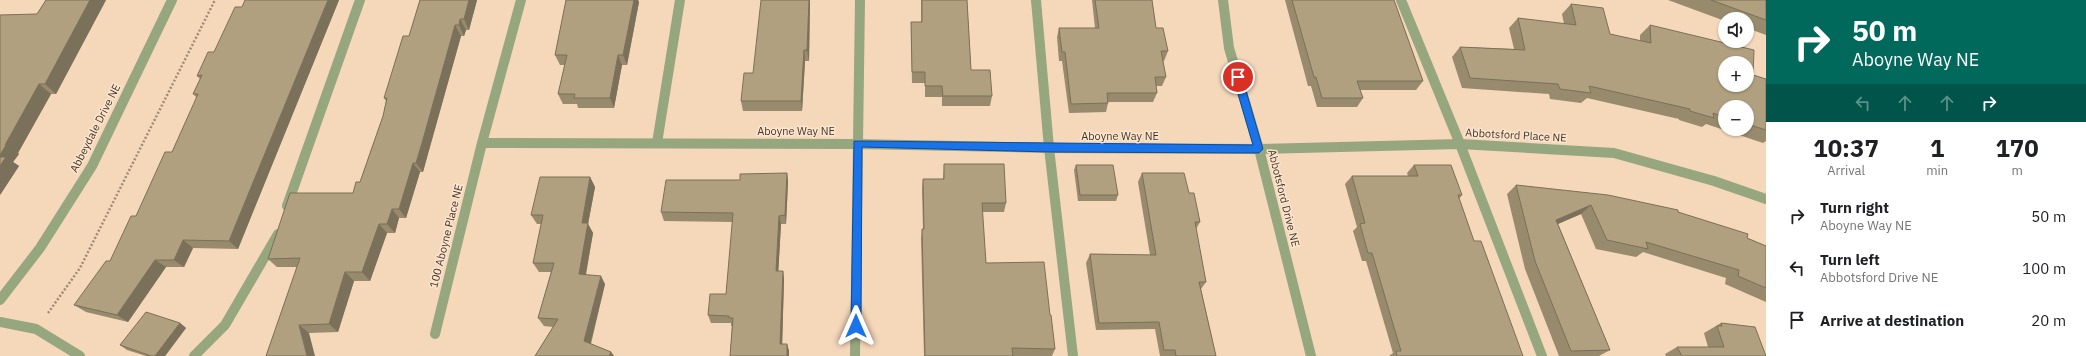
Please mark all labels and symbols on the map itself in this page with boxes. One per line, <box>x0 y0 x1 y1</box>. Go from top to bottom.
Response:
pin <box>1221 60 1255 94</box>
street label: Abbeydale Drive NE <box>67 81 123 175</box>
street label: Aboyne Way NE <box>757 124 835 138</box>
street label: Abbotsford Place NE <box>1465 125 1567 145</box>
street label: Aboyne Way NE <box>1081 129 1159 143</box>
street label: Abbotsford Drive NE <box>1265 148 1303 248</box>
street label: 100 Aboyne Place NE <box>426 183 466 289</box>
position arrow <box>835 305 877 347</box>

